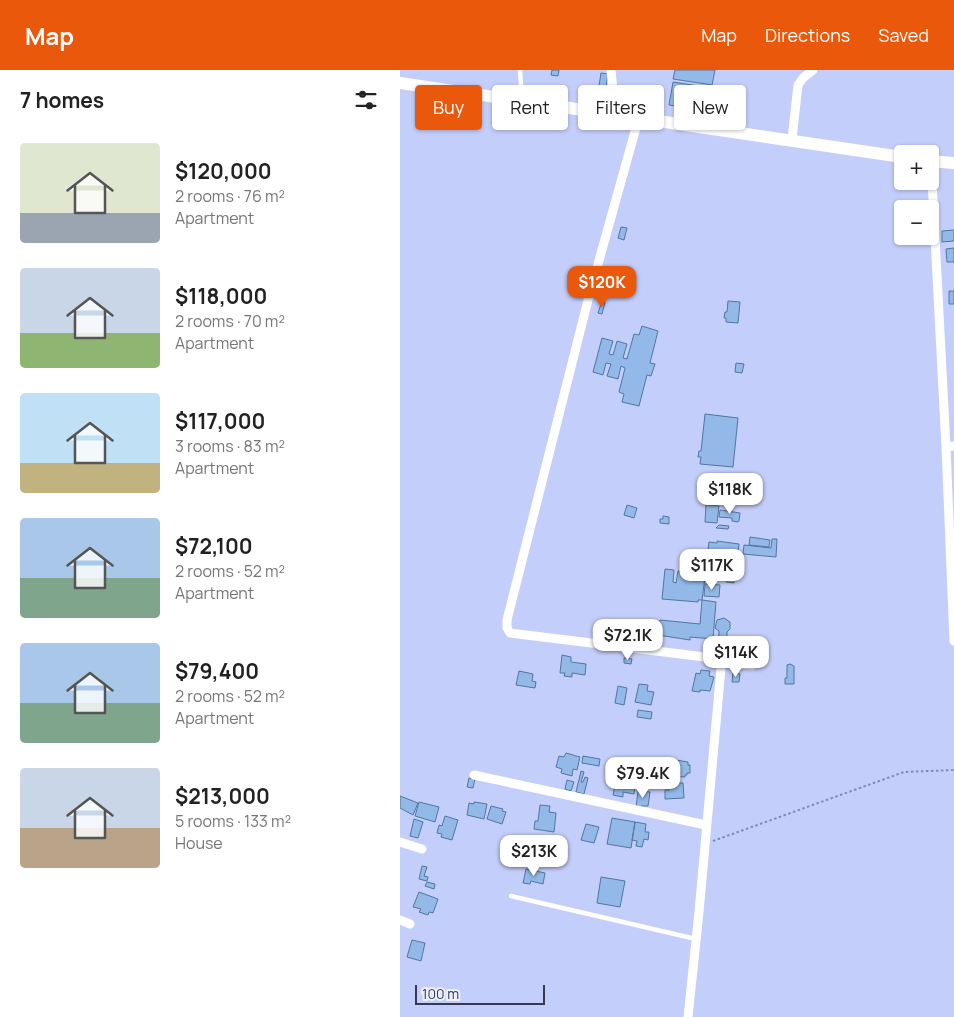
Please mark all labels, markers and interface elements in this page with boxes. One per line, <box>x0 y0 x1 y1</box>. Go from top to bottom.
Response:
text: Map <box>25 19 74 52</box>
text: Map <box>701 23 737 47</box>
text: Directions <box>765 23 850 47</box>
text: Saved <box>878 23 929 47</box>
chip: Buy <box>415 85 482 130</box>
chip: Rent <box>492 85 568 130</box>
chip: Filters <box>578 85 664 130</box>
chip: New <box>674 85 746 130</box>
text: 7 homes <box>20 86 104 114</box>
icon: filters <box>352 86 380 114</box>
map controls <box>894 145 939 245</box>
button: + <box>894 145 939 190</box>
text: $120,000 <box>175 157 272 185</box>
icon: home <box>60 163 120 223</box>
text: 2 rooms · 76 m² <box>175 185 285 207</box>
button: − <box>894 200 939 245</box>
text: Apartment <box>175 207 254 229</box>
pin: $120K <box>567 266 637 308</box>
text: $120K <box>578 271 626 293</box>
text: $118,000 <box>175 282 267 310</box>
icon: home <box>60 288 120 348</box>
text: 2 rooms · 70 m² <box>175 310 285 332</box>
text: Apartment <box>175 332 254 354</box>
text: $117,000 <box>175 407 265 435</box>
icon: home <box>60 413 120 473</box>
text: 3 rooms · 83 m² <box>175 435 285 457</box>
text: Apartment <box>175 457 254 479</box>
pin: $118K <box>695 472 765 515</box>
text: $118K <box>708 478 752 500</box>
text: $72,100 <box>175 532 253 560</box>
icon: home <box>60 538 120 598</box>
pin: $117K <box>677 548 747 591</box>
text: $117K <box>691 554 733 576</box>
text: 2 rooms · 52 m² <box>175 560 285 582</box>
text: Apartment <box>175 582 254 604</box>
pin: $72.1K <box>587 618 669 661</box>
text: $72.1K <box>604 624 652 646</box>
pin: $114K <box>701 636 771 678</box>
text: $114K <box>714 641 758 663</box>
text: $79,400 <box>175 657 259 685</box>
icon: home <box>60 663 120 723</box>
text: 2 rooms · 52 m² <box>175 685 285 707</box>
text: Apartment <box>175 707 254 729</box>
pin: $79.4K <box>602 756 684 799</box>
text: $79.4K <box>616 762 670 784</box>
text: $213,000 <box>175 782 270 810</box>
icon: home <box>60 788 120 848</box>
text: 5 rooms · 133 m² <box>175 810 291 832</box>
text: House <box>175 832 223 854</box>
pin: $213K <box>499 834 569 877</box>
text: $213K <box>511 840 557 862</box>
scale bar <box>415 982 545 1005</box>
text: 100 m <box>422 984 459 1003</box>

